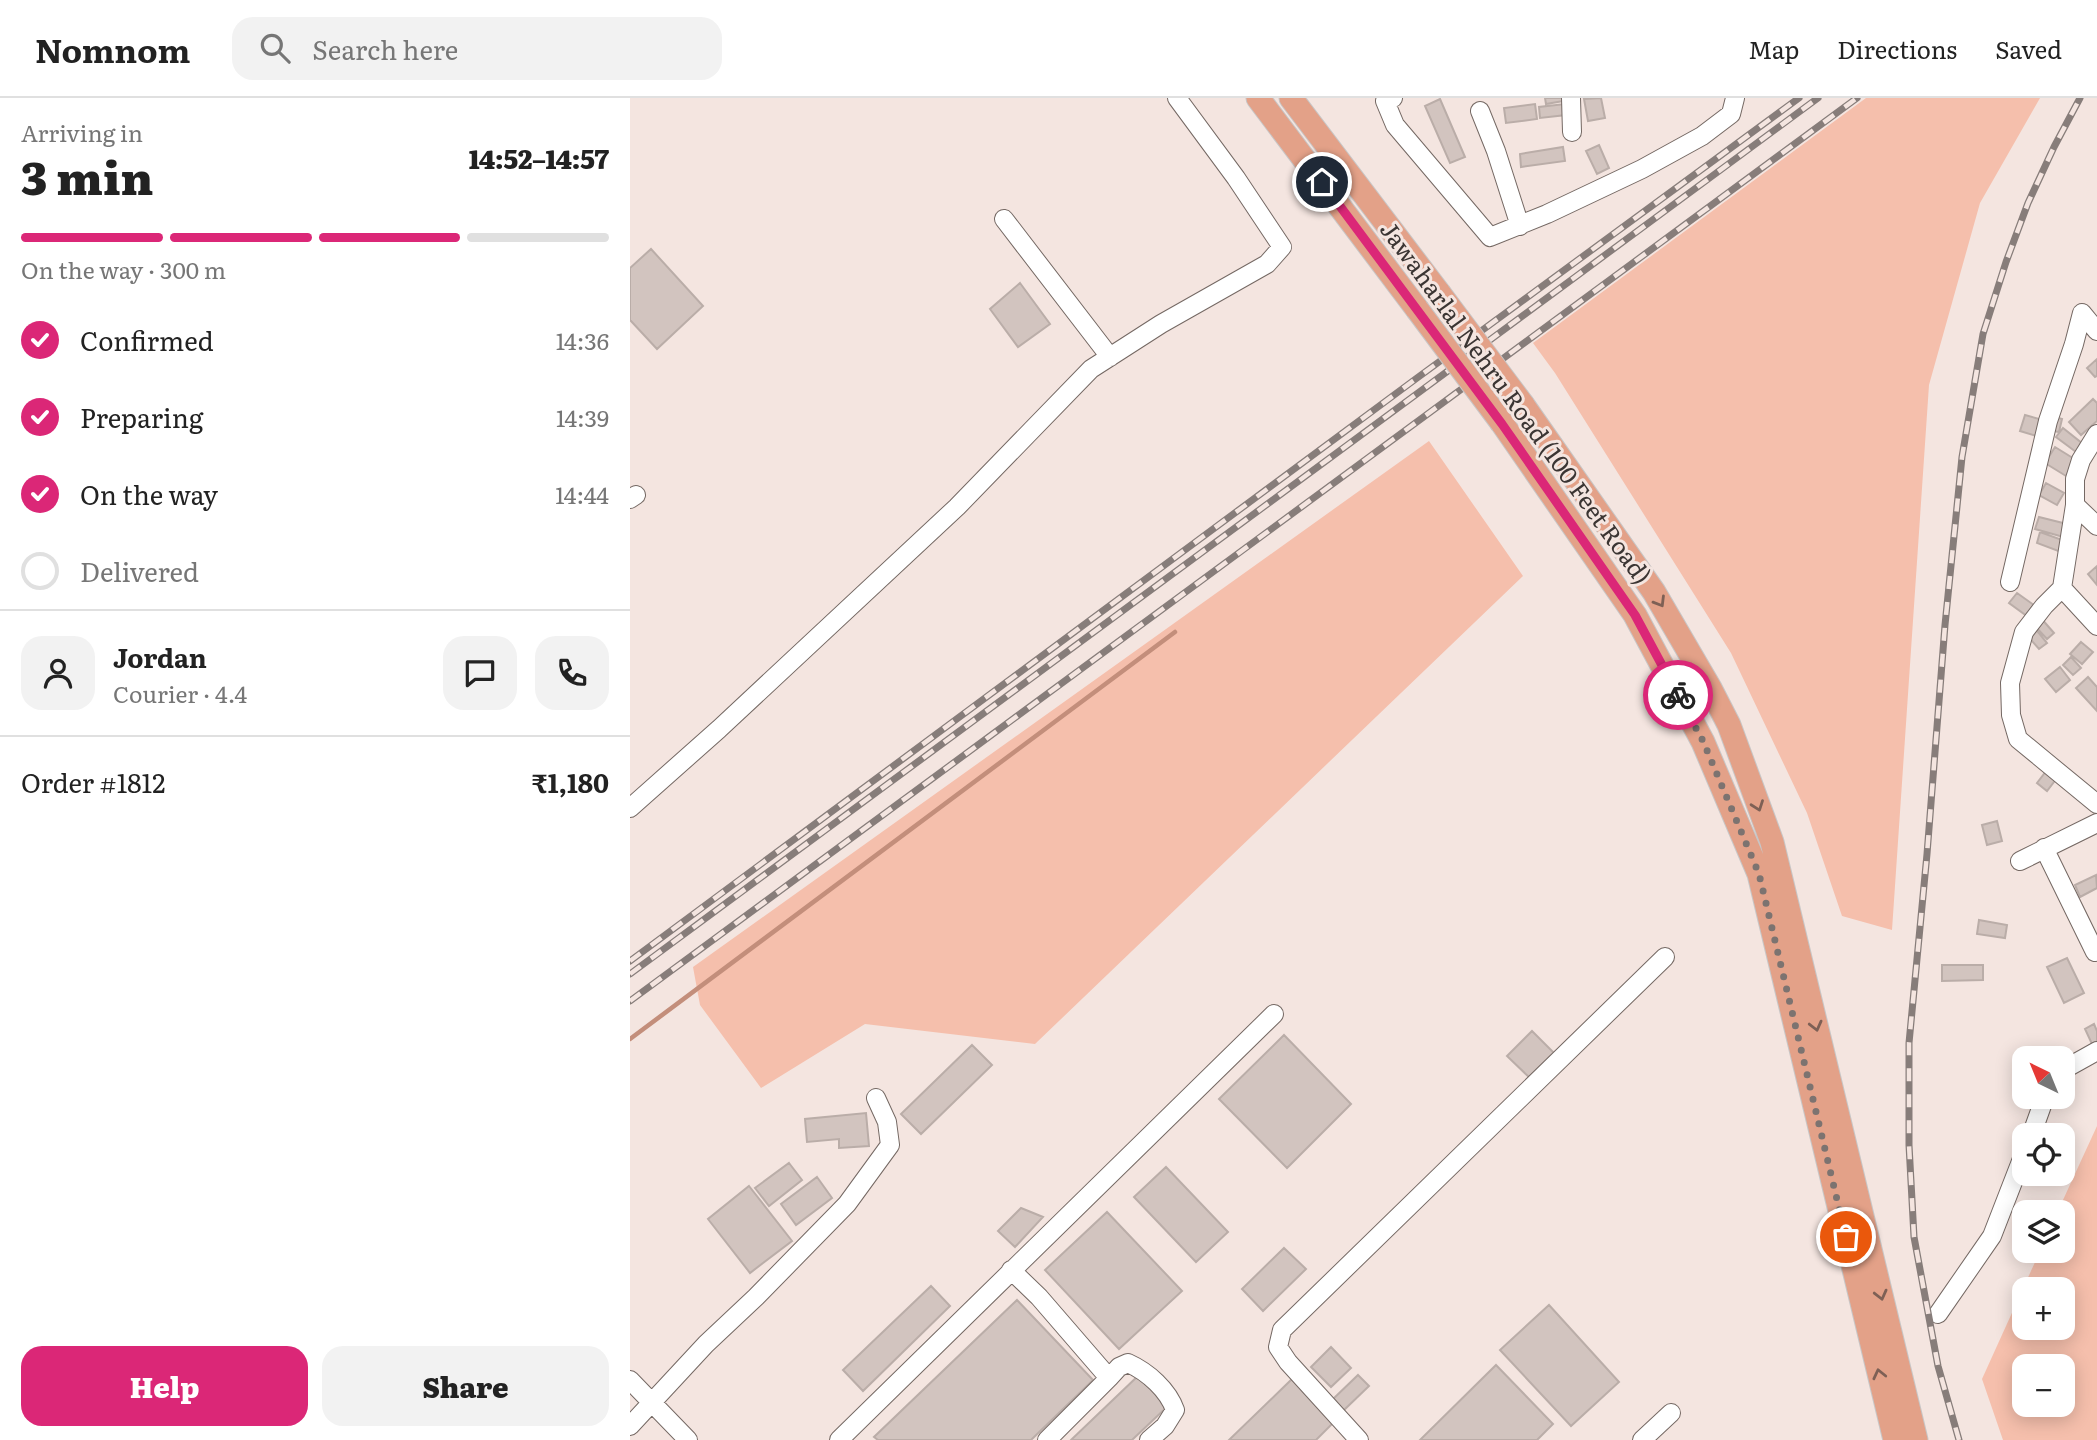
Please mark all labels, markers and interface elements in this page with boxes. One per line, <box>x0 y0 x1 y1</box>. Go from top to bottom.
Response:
search box <box>232 17 722 80</box>
text: Nomnom <box>35 24 190 73</box>
icon: search <box>256 29 294 67</box>
text: Search here <box>312 29 458 68</box>
text: Map <box>1748 31 1799 66</box>
text: Directions <box>1837 31 1957 66</box>
text: Saved <box>1995 31 2062 66</box>
text: Arriving in <box>21 115 143 149</box>
text: 14:52–14:57 <box>469 138 609 177</box>
text: 3 min <box>21 141 153 209</box>
pin <box>1292 152 1352 212</box>
icon: home <box>1303 163 1341 201</box>
street label: Jawaharlal Nehru Road (100 Feet Road) <box>1373 213 1661 590</box>
text: On the way · 300 m <box>21 252 226 286</box>
text: Confirmed <box>80 320 214 359</box>
icon: check <box>21 321 59 359</box>
text: 14:36 <box>556 323 609 357</box>
text: Preparing <box>80 397 203 436</box>
icon: check <box>21 398 59 436</box>
text: 14:39 <box>556 400 609 434</box>
text: On the way <box>80 474 218 513</box>
icon: check <box>21 475 59 513</box>
text: 14:44 <box>555 477 609 511</box>
text: Delivered <box>80 551 199 590</box>
one-way arrow <box>1652 594 1665 607</box>
button: person <box>21 636 95 710</box>
button: chat <box>443 636 517 710</box>
button: phone <box>535 636 609 710</box>
text: Jordan <box>113 637 207 676</box>
courier <box>1643 660 1713 730</box>
text: Courier · 4.4 <box>113 676 247 710</box>
icon: bike <box>1659 676 1697 714</box>
text: Order #1812 <box>21 762 165 801</box>
text: ₹1,180 <box>532 762 609 801</box>
one-way arrow <box>1750 799 1764 811</box>
one-way arrow <box>1808 1020 1822 1032</box>
north arrow <box>2012 1046 2076 1110</box>
map controls <box>2012 1046 2075 1417</box>
button: locate <box>2012 1123 2075 1186</box>
button: layers <box>2012 1200 2075 1263</box>
pin <box>1816 1207 1876 1267</box>
icon: bag <box>1827 1218 1865 1256</box>
button: + <box>2012 1277 2075 1340</box>
one-way arrow <box>1872 1289 1887 1301</box>
button: Help <box>21 1346 308 1426</box>
button: Share <box>322 1346 609 1426</box>
button: − <box>2012 1354 2075 1417</box>
one-way arrow <box>1873 1368 1887 1380</box>

